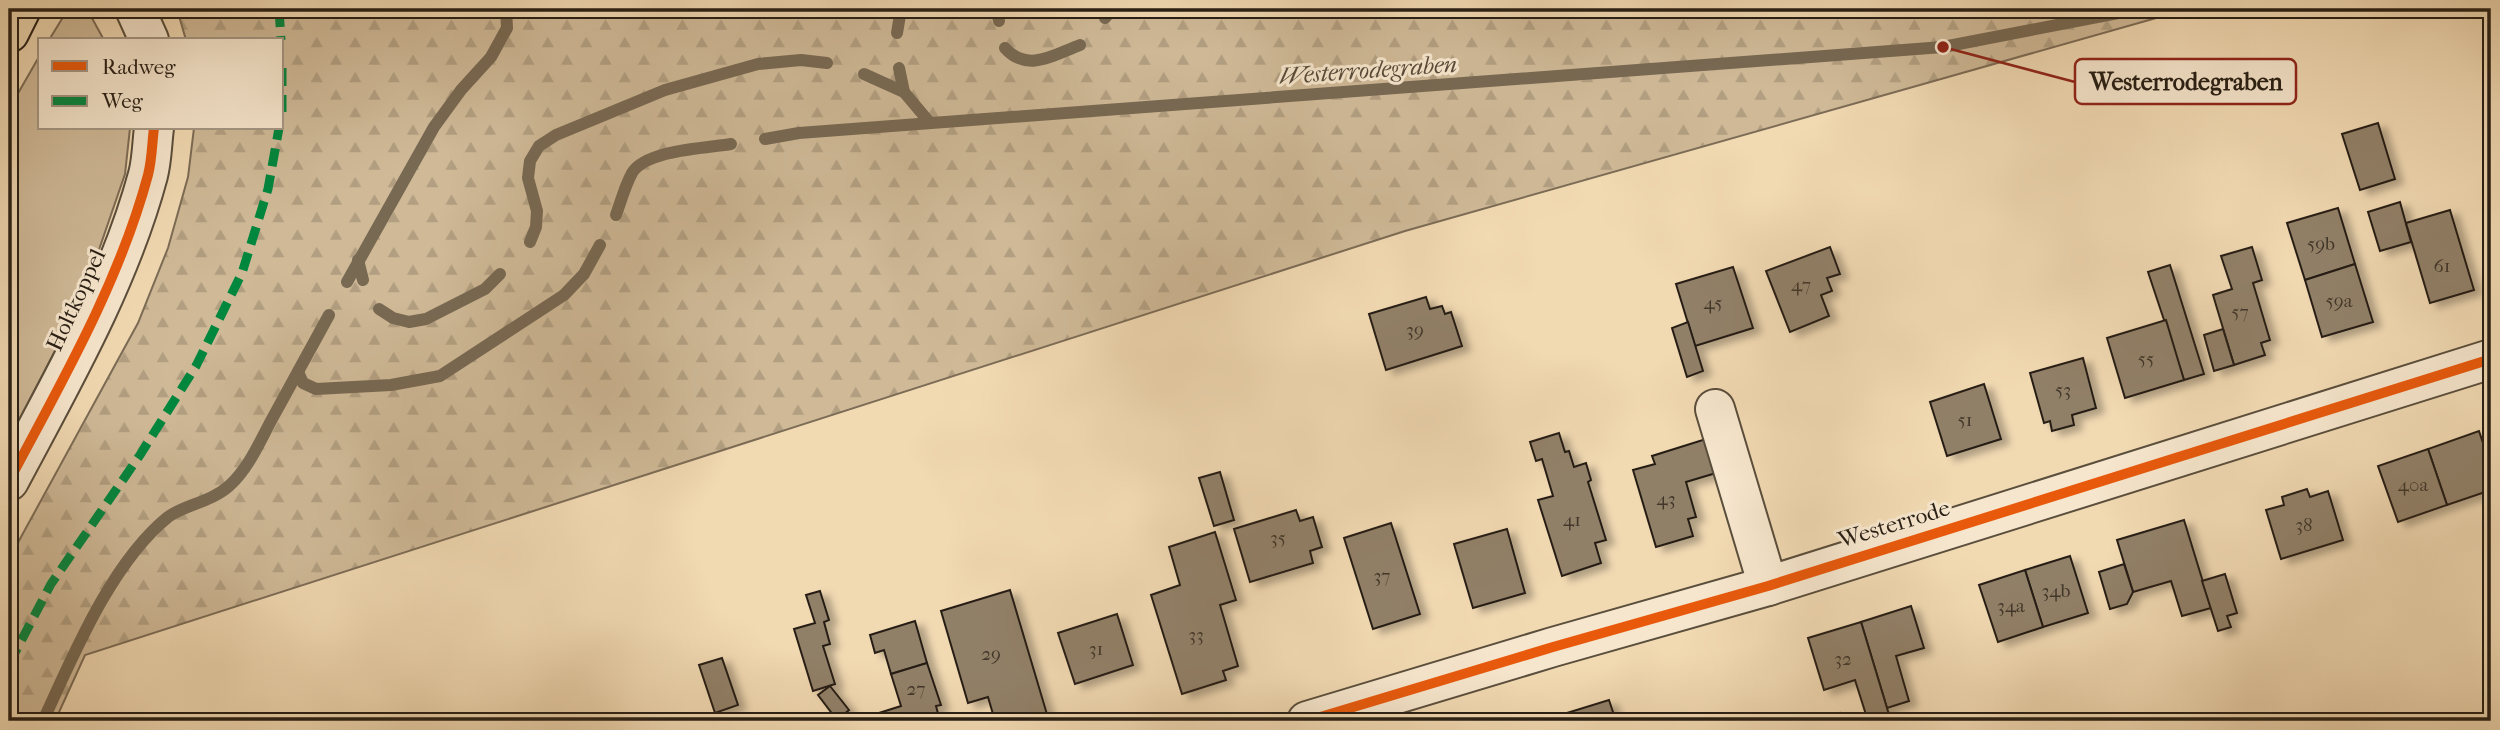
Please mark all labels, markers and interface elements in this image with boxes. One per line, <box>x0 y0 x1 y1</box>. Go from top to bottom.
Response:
legend <box>38 38 284 130</box>
water label: Westerrodegraben <box>1278 50 1458 90</box>
text: Radweg <box>102 55 176 79</box>
callout: Westerrodegraben <box>2075 59 2296 104</box>
text: Westerrodegraben <box>2088 68 2284 96</box>
text: Weg <box>101 89 144 113</box>
house number: 59b <box>2307 233 2335 255</box>
street label: Holtkoppel <box>41 244 112 355</box>
house number: 61 <box>2434 255 2450 277</box>
house number: 47 <box>1791 274 1811 296</box>
house number: 59a <box>2326 290 2353 312</box>
house number: 45 <box>1704 292 1722 314</box>
house number: 57 <box>2231 301 2249 323</box>
house number: 39 <box>1406 319 1424 341</box>
house number: 55 <box>2138 348 2154 370</box>
house number: 53 <box>2055 379 2071 401</box>
house number: 51 <box>1958 409 1973 431</box>
house number: 40a <box>2398 474 2428 496</box>
house number: 43 <box>1656 488 1676 510</box>
street label: Westerrode <box>1834 494 1953 554</box>
house number: 41 <box>1563 509 1581 531</box>
house number: 38 <box>2295 514 2313 536</box>
house number: 35 <box>1270 527 1286 549</box>
house number: 37 <box>1374 565 1390 587</box>
house number: 34b <box>2042 580 2071 602</box>
house number: 34a <box>1997 595 2025 617</box>
house number: 33 <box>1188 624 1204 646</box>
house number: 31 <box>1089 638 1103 660</box>
house number: 29 <box>981 643 1001 665</box>
house number: 32 <box>1834 648 1852 670</box>
house number: 27 <box>907 678 925 700</box>

